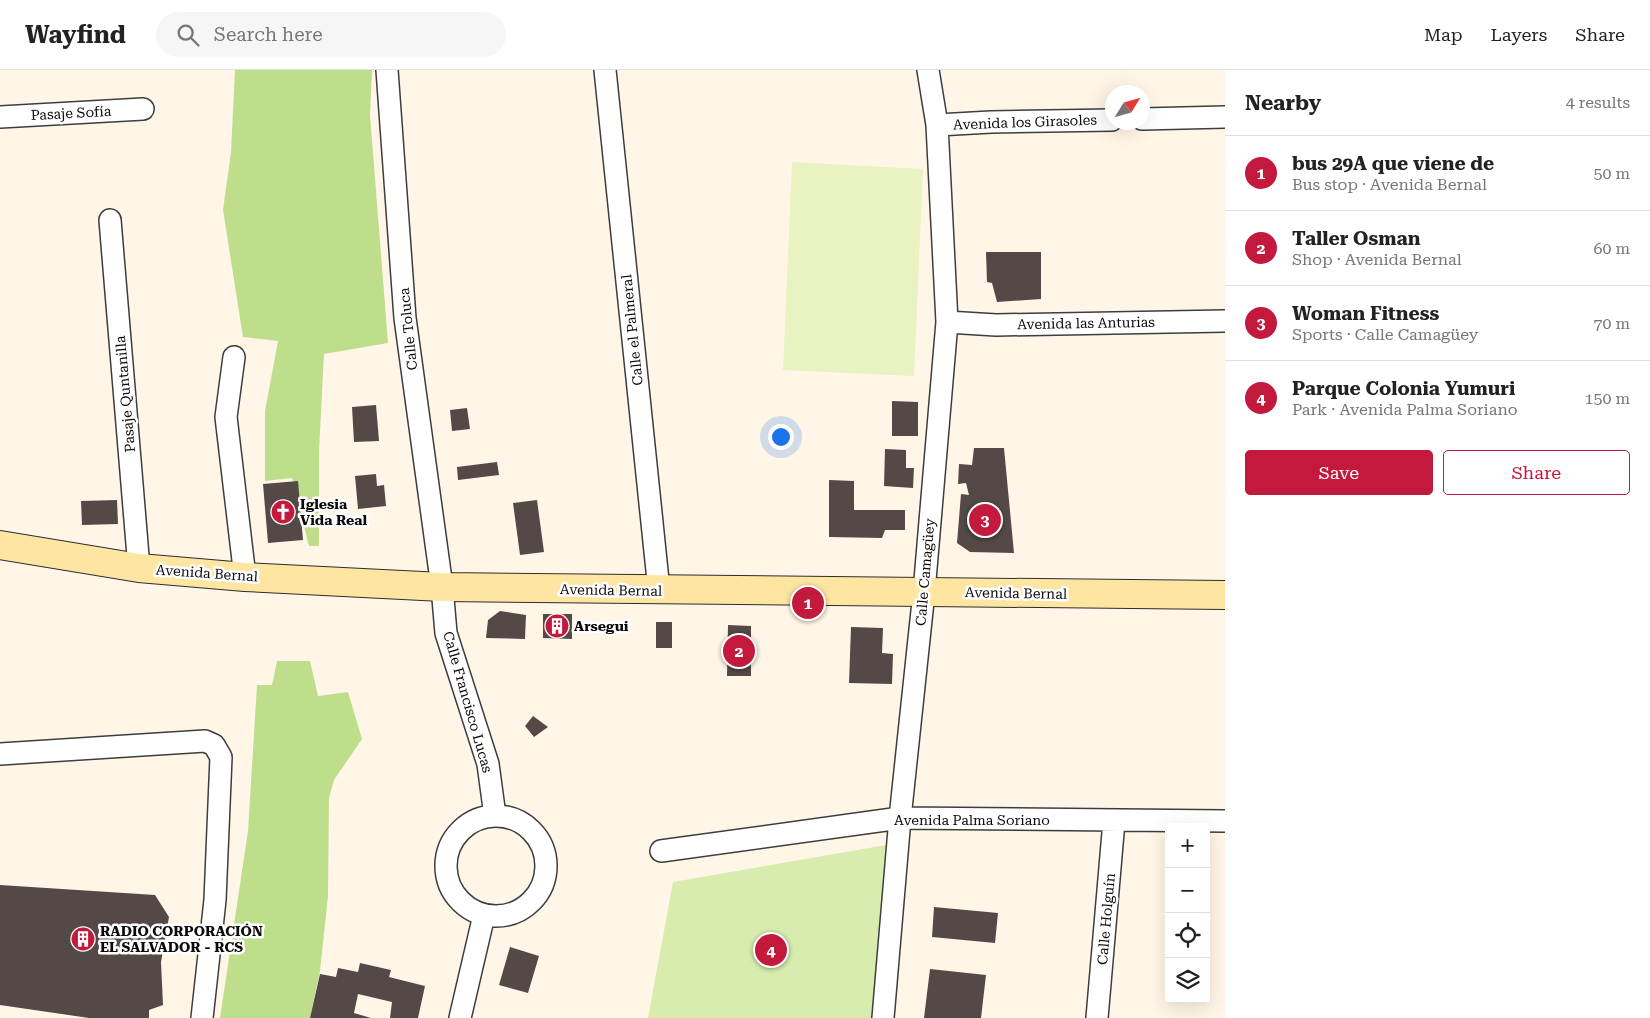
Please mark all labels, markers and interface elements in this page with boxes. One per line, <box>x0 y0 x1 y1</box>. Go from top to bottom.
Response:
search box <box>156 12 506 57</box>
text: Wayfind <box>25 21 126 49</box>
icon: search <box>174 21 202 49</box>
text: Search here <box>214 23 323 46</box>
text: Map <box>1424 24 1463 45</box>
text: Layers <box>1491 24 1547 45</box>
text: Share <box>1575 24 1625 45</box>
north arrow <box>1105 85 1150 130</box>
text: Nearby <box>1245 91 1321 115</box>
text: 4 results <box>1566 93 1630 112</box>
street label: Pasaje Sofía <box>30 103 112 123</box>
street label: Avenida los Girasoles <box>953 111 1098 133</box>
text: bus 29A que viene de <box>1292 152 1494 175</box>
text: 1 <box>1257 164 1265 183</box>
text: 50 m <box>1593 164 1630 183</box>
text: Bus stop · Avenida Bernal <box>1292 175 1487 194</box>
text: Taller Osman <box>1292 227 1420 250</box>
text: 2 <box>1257 239 1265 258</box>
text: 60 m <box>1593 239 1630 258</box>
text: Shop · Avenida Bernal <box>1292 250 1462 269</box>
street label: Calle el Palmeral <box>618 273 646 386</box>
street label: Calle Toluca <box>396 286 420 371</box>
text: Woman Fitness <box>1292 302 1439 325</box>
street label: Avenida las Anturias <box>1017 314 1155 332</box>
text: 3 <box>1257 314 1265 333</box>
text: 70 m <box>1593 314 1630 333</box>
text: Sports · Calle Camagüey <box>1292 325 1478 344</box>
street label: Pasaje Quntanilla <box>112 335 138 453</box>
text: Parque Colonia Yumuri <box>1292 377 1515 400</box>
text: 4 <box>1257 389 1265 408</box>
text: 150 m <box>1584 389 1630 408</box>
text: Park · Avenida Palma Soriano <box>1292 400 1518 419</box>
your location <box>768 424 794 450</box>
button: Save <box>1245 450 1433 495</box>
button: Share <box>1443 450 1630 495</box>
place label: Iglesia Vida Real <box>300 496 367 528</box>
church icon: Iglesia Vida Real <box>270 499 296 525</box>
pin: 3 <box>969 501 1001 539</box>
street label: Calle Camagüey <box>912 517 938 626</box>
street label: Avenida Bernal <box>155 561 259 585</box>
street label: Avenida Bernal <box>560 581 663 599</box>
pin: 1 <box>792 584 824 622</box>
street label: Avenida Bernal <box>965 584 1068 602</box>
building icon: Arsegui <box>544 613 570 639</box>
place label: Arsegui <box>574 618 629 634</box>
street label: Calle Francisco Lucas <box>440 629 496 775</box>
pin: 2 <box>723 632 755 670</box>
street label: Avenida Palma Soriano <box>894 812 1050 828</box>
map controls <box>1165 823 1210 1003</box>
button: + <box>1165 823 1210 868</box>
button: − <box>1165 868 1210 913</box>
street label: Calle Holguín <box>1094 872 1118 966</box>
button: locate <box>1165 913 1210 958</box>
place label: RADIO CORPORACIÓN EL SALVADOR - RCS <box>100 923 263 955</box>
building icon: RADIO CORPORACIÓN EL SALVADOR - RCS <box>70 926 96 952</box>
pin: 4 <box>755 931 787 969</box>
button: layers <box>1165 958 1210 1003</box>

